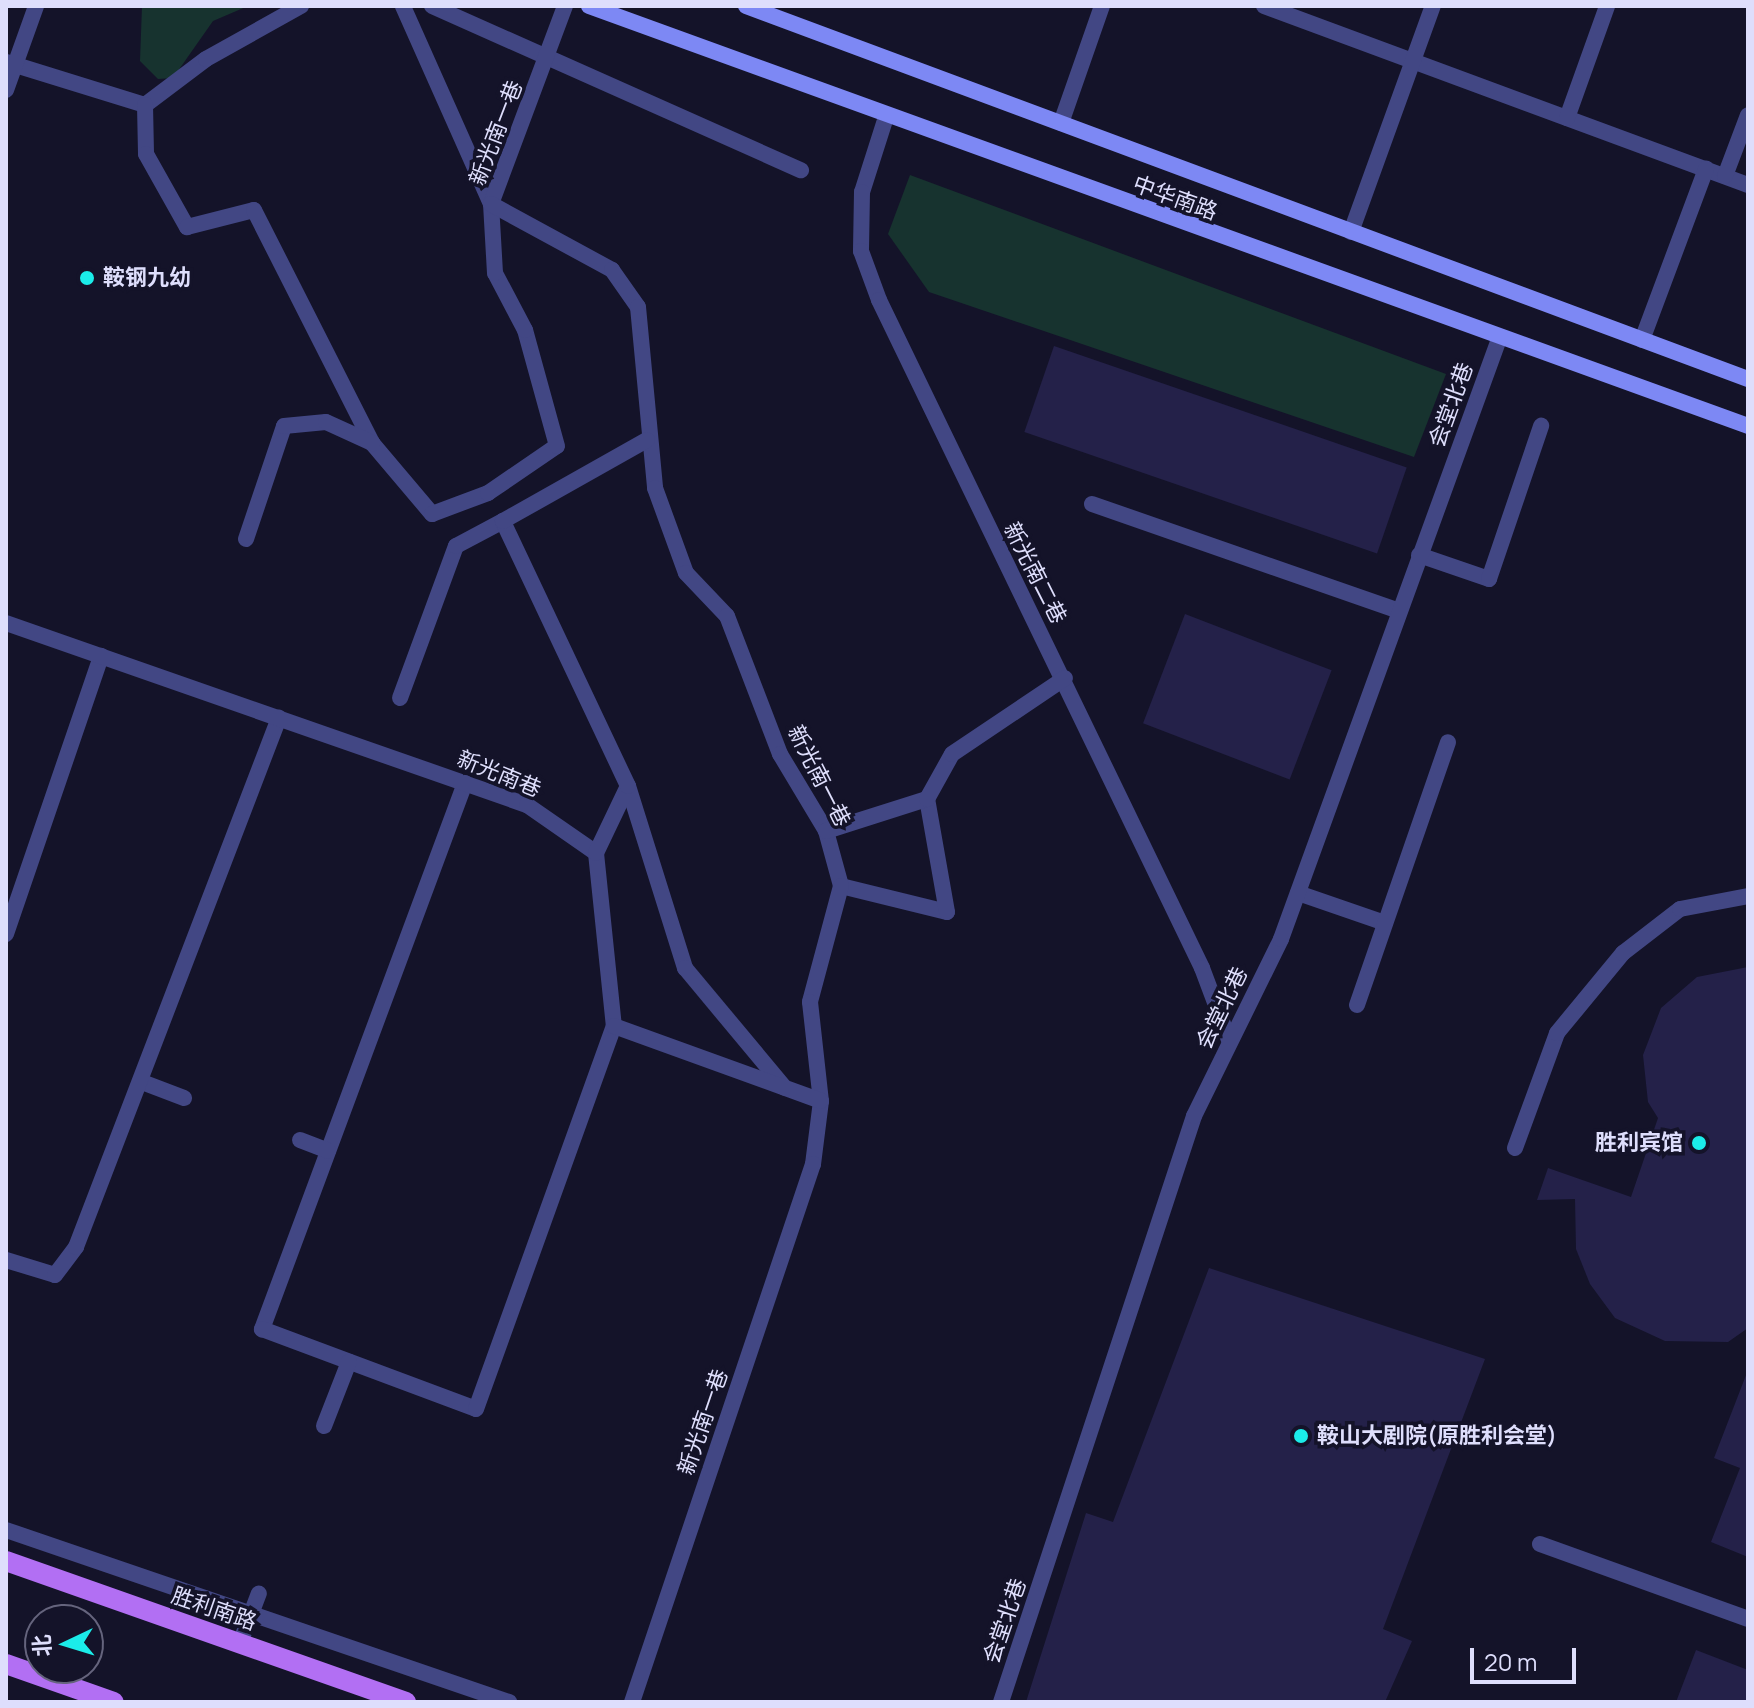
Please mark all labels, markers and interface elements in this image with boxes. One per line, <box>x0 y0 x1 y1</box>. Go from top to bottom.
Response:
street label: 新光南一巷 <box>464 77 528 189</box>
street label: 中华南路 <box>1129 171 1221 225</box>
place label: 鞍钢九幼 <box>103 265 191 291</box>
marker: 鞍钢九幼 <box>78 269 96 287</box>
street label: 会堂北巷 <box>1424 359 1478 451</box>
street label: 新光南二巷 <box>998 518 1072 628</box>
street label: 新光南一巷 <box>782 721 856 831</box>
street label: 新光南巷 <box>453 745 545 803</box>
street label: 会堂北巷 <box>1191 963 1253 1053</box>
place label: 胜利宾馆 <box>1595 1130 1683 1156</box>
marker: 胜利宾馆 <box>1690 1134 1708 1152</box>
street label: 新光南一巷 <box>673 1366 733 1478</box>
place label: 鞍山大剧院(原胜利会堂) <box>1317 1423 1557 1449</box>
marker: 鞍山大剧院(原胜利会堂) <box>1292 1427 1310 1445</box>
street label: 会堂北巷 <box>978 1575 1032 1667</box>
street label: 胜利南路 <box>168 1582 260 1636</box>
north arrow <box>24 1604 104 1684</box>
scale bar <box>1474 1632 1580 1682</box>
text: 北 <box>26 1634 58 1658</box>
text: 20 m <box>1484 1645 1537 1678</box>

